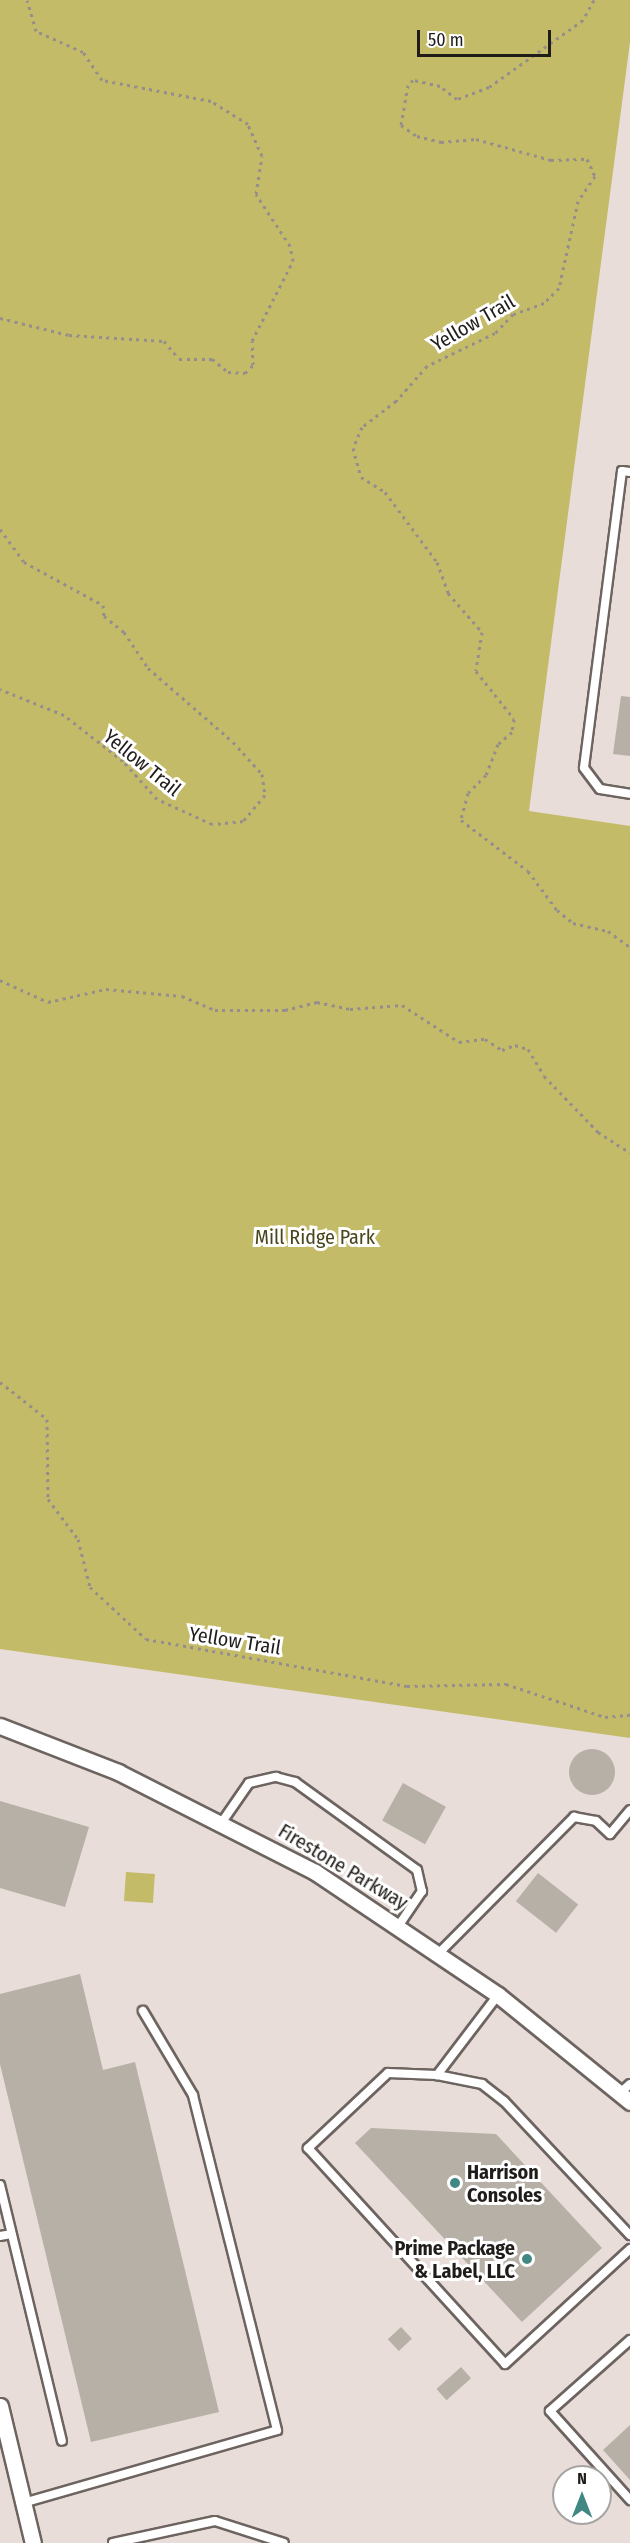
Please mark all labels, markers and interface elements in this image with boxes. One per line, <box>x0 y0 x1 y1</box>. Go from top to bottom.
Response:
scale bar <box>420 18 554 56</box>
text: 50 m <box>428 29 464 51</box>
street label: Yellow Trail <box>427 289 519 357</box>
street label: Yellow Trail <box>98 725 186 801</box>
park label: Mill Ridge Park <box>255 1225 375 1249</box>
street label: Yellow Trail <box>187 1622 283 1660</box>
street label: Firestone Parkway <box>274 1819 412 1915</box>
place label: Harrison Consoles <box>467 2160 542 2207</box>
marker: Harrison Consoles <box>448 2176 462 2190</box>
place label: Prime Package & Label, LLC <box>395 2236 515 2283</box>
marker: Prime Package & Label, LLC <box>520 2252 534 2266</box>
north arrow <box>552 2465 612 2525</box>
text: N <box>577 2469 587 2488</box>

